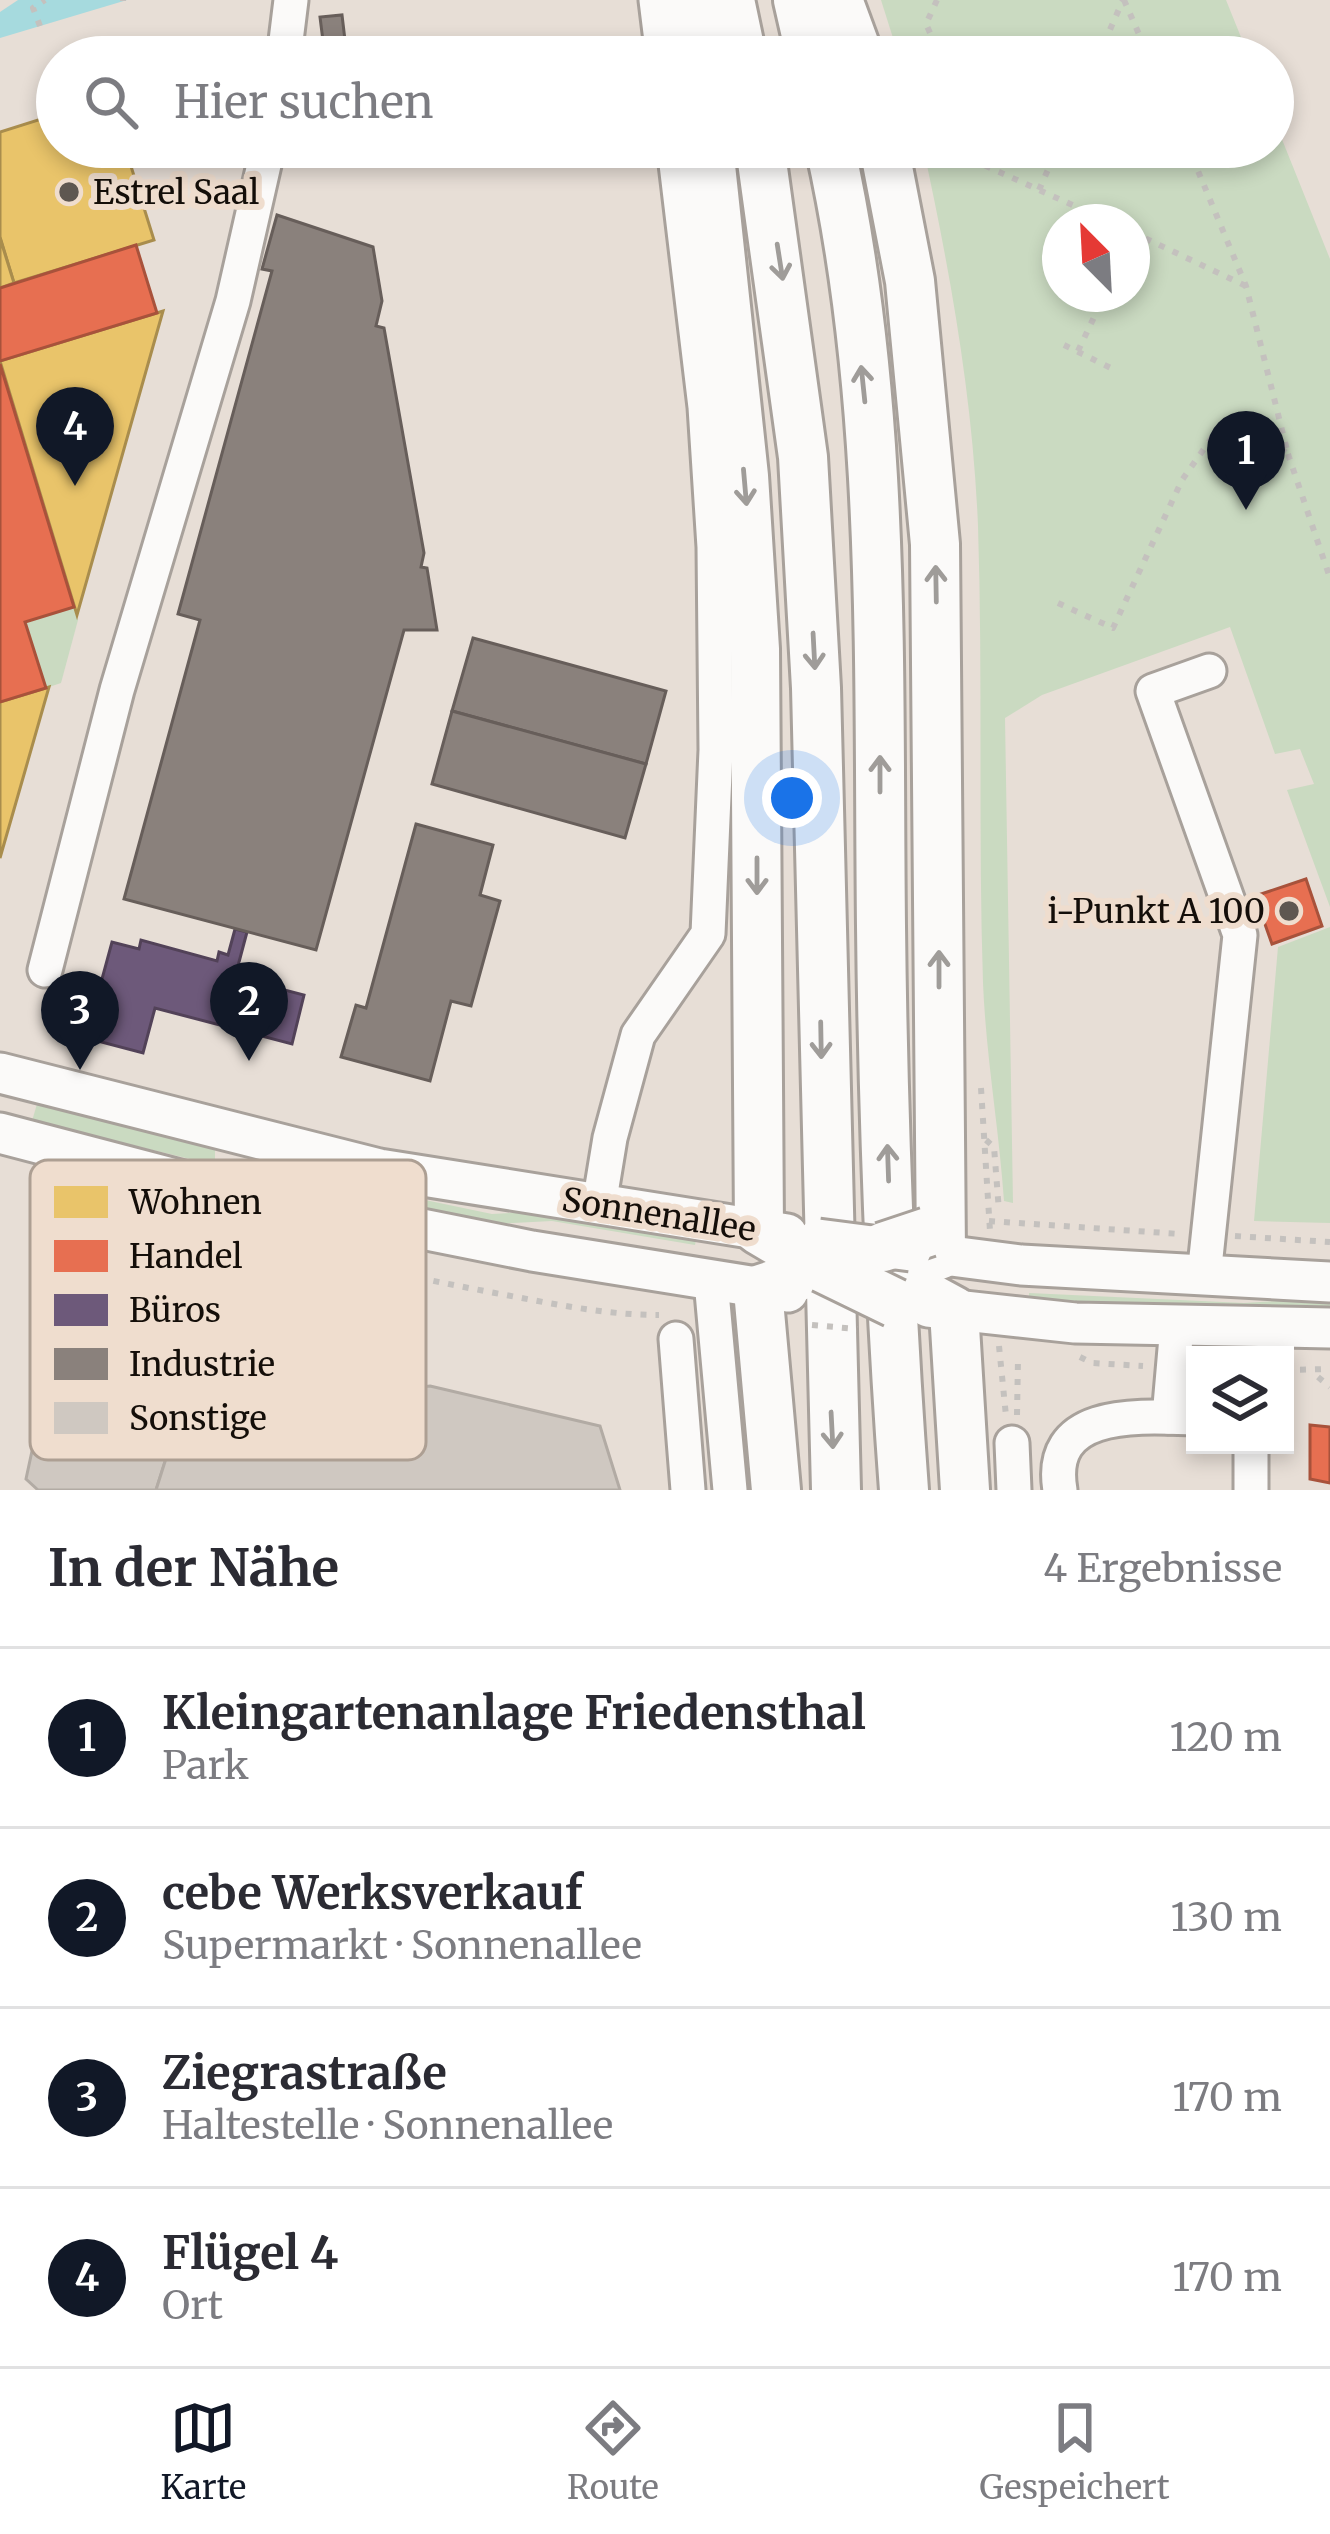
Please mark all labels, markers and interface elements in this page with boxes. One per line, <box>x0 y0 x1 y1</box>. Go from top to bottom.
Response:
search box <box>36 36 1294 168</box>
icon: search <box>78 69 144 135</box>
text: Hier suchen <box>174 74 433 130</box>
place label: Estrel Saal <box>93 172 259 213</box>
marker: Estrel Saal <box>56 179 82 205</box>
north arrow <box>1042 204 1150 312</box>
one-way arrow <box>769 242 792 281</box>
one-way arrow <box>851 365 874 404</box>
pin: 4 <box>36 387 114 486</box>
pin: 1 <box>1207 411 1285 510</box>
one-way arrow <box>734 467 757 506</box>
one-way arrow <box>925 565 947 604</box>
one-way arrow <box>803 631 826 670</box>
one-way arrow <box>869 755 891 794</box>
your location <box>762 768 822 828</box>
one-way arrow <box>746 856 768 895</box>
place label: i-Punkt A 100 <box>1047 891 1265 932</box>
marker: i-Punkt A 100 <box>1276 898 1302 924</box>
one-way arrow <box>928 950 950 989</box>
pin: 2 <box>210 962 288 1061</box>
pin: 3 <box>41 971 119 1070</box>
one-way arrow <box>810 1020 833 1059</box>
one-way arrow <box>876 1144 899 1183</box>
legend <box>30 1160 426 1460</box>
street label: Sonnenallee <box>559 1179 759 1250</box>
text: Wohnen <box>128 1182 262 1223</box>
text: Handel <box>129 1236 242 1277</box>
text: Büros <box>129 1290 221 1331</box>
text: Industrie <box>129 1344 275 1385</box>
map controls <box>1186 1346 1294 1454</box>
button: layers <box>1186 1346 1294 1454</box>
text: Sonstige <box>129 1398 267 1439</box>
one-way arrow <box>821 1410 844 1449</box>
text: In der Nähe <box>48 1536 339 1600</box>
text: 4 Ergebnisse <box>1043 1544 1282 1593</box>
text: Kleingartenanlage Friedensthal <box>162 1685 866 1741</box>
text: 1 <box>78 1713 96 1762</box>
text: 120 m <box>1169 1713 1282 1762</box>
text: Park <box>162 1741 249 1790</box>
text: cebe Werksverkauf <box>162 1865 583 1921</box>
text: 2 <box>76 1893 98 1942</box>
text: 130 m <box>1170 1893 1282 1942</box>
text: Supermarkt · Sonnenallee <box>162 1921 642 1970</box>
text: Ziegrastraße <box>162 2045 447 2101</box>
text: 3 <box>76 2073 98 2122</box>
text: 170 m <box>1172 2073 1282 2122</box>
text: Haltestelle · Sonnenallee <box>162 2101 613 2150</box>
text: Flügel 4 <box>162 2225 338 2281</box>
text: 4 <box>75 2253 99 2302</box>
text: 170 m <box>1172 2253 1282 2302</box>
text: Ort <box>162 2281 223 2330</box>
tab: Karte <box>160 2395 246 2508</box>
tab: Route <box>567 2395 659 2508</box>
tab: Gespeichert <box>980 2395 1170 2508</box>

